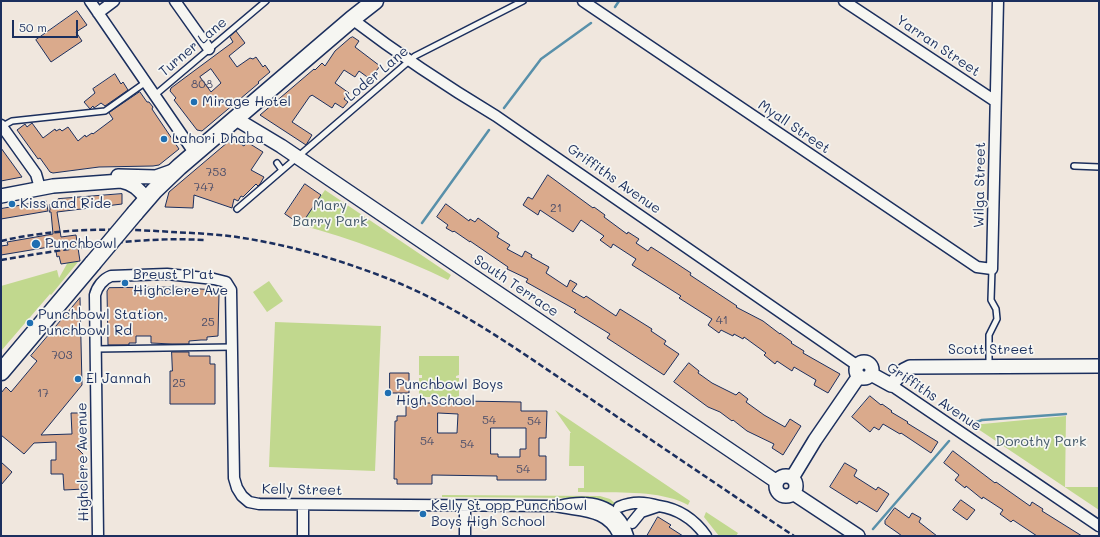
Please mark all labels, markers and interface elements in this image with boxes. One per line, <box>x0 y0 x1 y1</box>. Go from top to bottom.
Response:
scale bar <box>14 12 80 38</box>
street label: Yarran Street <box>893 12 983 80</box>
street label: Turner Lane <box>156 14 230 80</box>
text: 50 m <box>19 19 47 35</box>
street label: Loder Lane <box>342 43 412 105</box>
house number: 808 <box>191 77 213 91</box>
place label: Mirage Hotel <box>202 94 291 110</box>
marker: Mirage Hotel <box>189 97 199 107</box>
street label: Myall Street <box>755 97 833 157</box>
place label: Lahori Dhaba <box>172 131 264 147</box>
marker: Lahori Dhaba <box>159 134 169 144</box>
street label: Griffiths Avenue <box>564 140 664 218</box>
street label: Wilga Street <box>971 142 989 228</box>
house number: 753 <box>206 165 226 179</box>
house number: 747 <box>194 180 214 194</box>
place label: Kiss and Ride <box>20 196 112 212</box>
park label: Mary Barry Park <box>293 198 367 230</box>
marker: Kiss and Ride <box>7 199 17 209</box>
house number: 21 <box>550 201 562 215</box>
place label: Punchbowl <box>45 236 117 252</box>
marker: Punchbowl <box>30 238 42 250</box>
street label: South Terrace <box>470 251 562 321</box>
place label: Breust Pl at Highclere Ave <box>133 267 228 300</box>
marker: Breust Pl at Highclere Ave <box>120 278 130 288</box>
place label: Punchbowl Station, Punchbowl Rd <box>38 307 168 340</box>
house number: 41 <box>716 313 728 327</box>
house number: 25 <box>201 315 215 329</box>
marker: Punchbowl Station, Punchbowl Rd <box>25 318 35 328</box>
street label: Scott Street <box>948 342 1034 358</box>
house number: 703 <box>51 348 73 362</box>
street label: Griffiths Avenue <box>883 359 985 435</box>
place label: El Jannah <box>86 371 151 387</box>
marker: El Jannah <box>73 374 83 384</box>
house number: 25 <box>172 376 186 390</box>
place label: Punchbowl Boys High School <box>396 377 503 410</box>
house number: 17 <box>37 386 49 400</box>
marker: Punchbowl Boys High School <box>383 388 393 398</box>
street label: Highclere Avenue <box>74 402 92 522</box>
house number: 54 <box>482 413 496 427</box>
house number: 54 <box>527 414 541 428</box>
house number: 54 <box>420 434 434 448</box>
park label: Dorothy Park <box>996 434 1086 450</box>
house number: 54 <box>460 437 474 451</box>
house number: 54 <box>516 462 530 476</box>
street label: Kelly Street <box>262 481 342 499</box>
place label: Kelly St opp Punchbowl Boys High School <box>431 498 587 530</box>
marker: Kelly St opp Punchbowl Boys High School <box>418 509 428 519</box>

